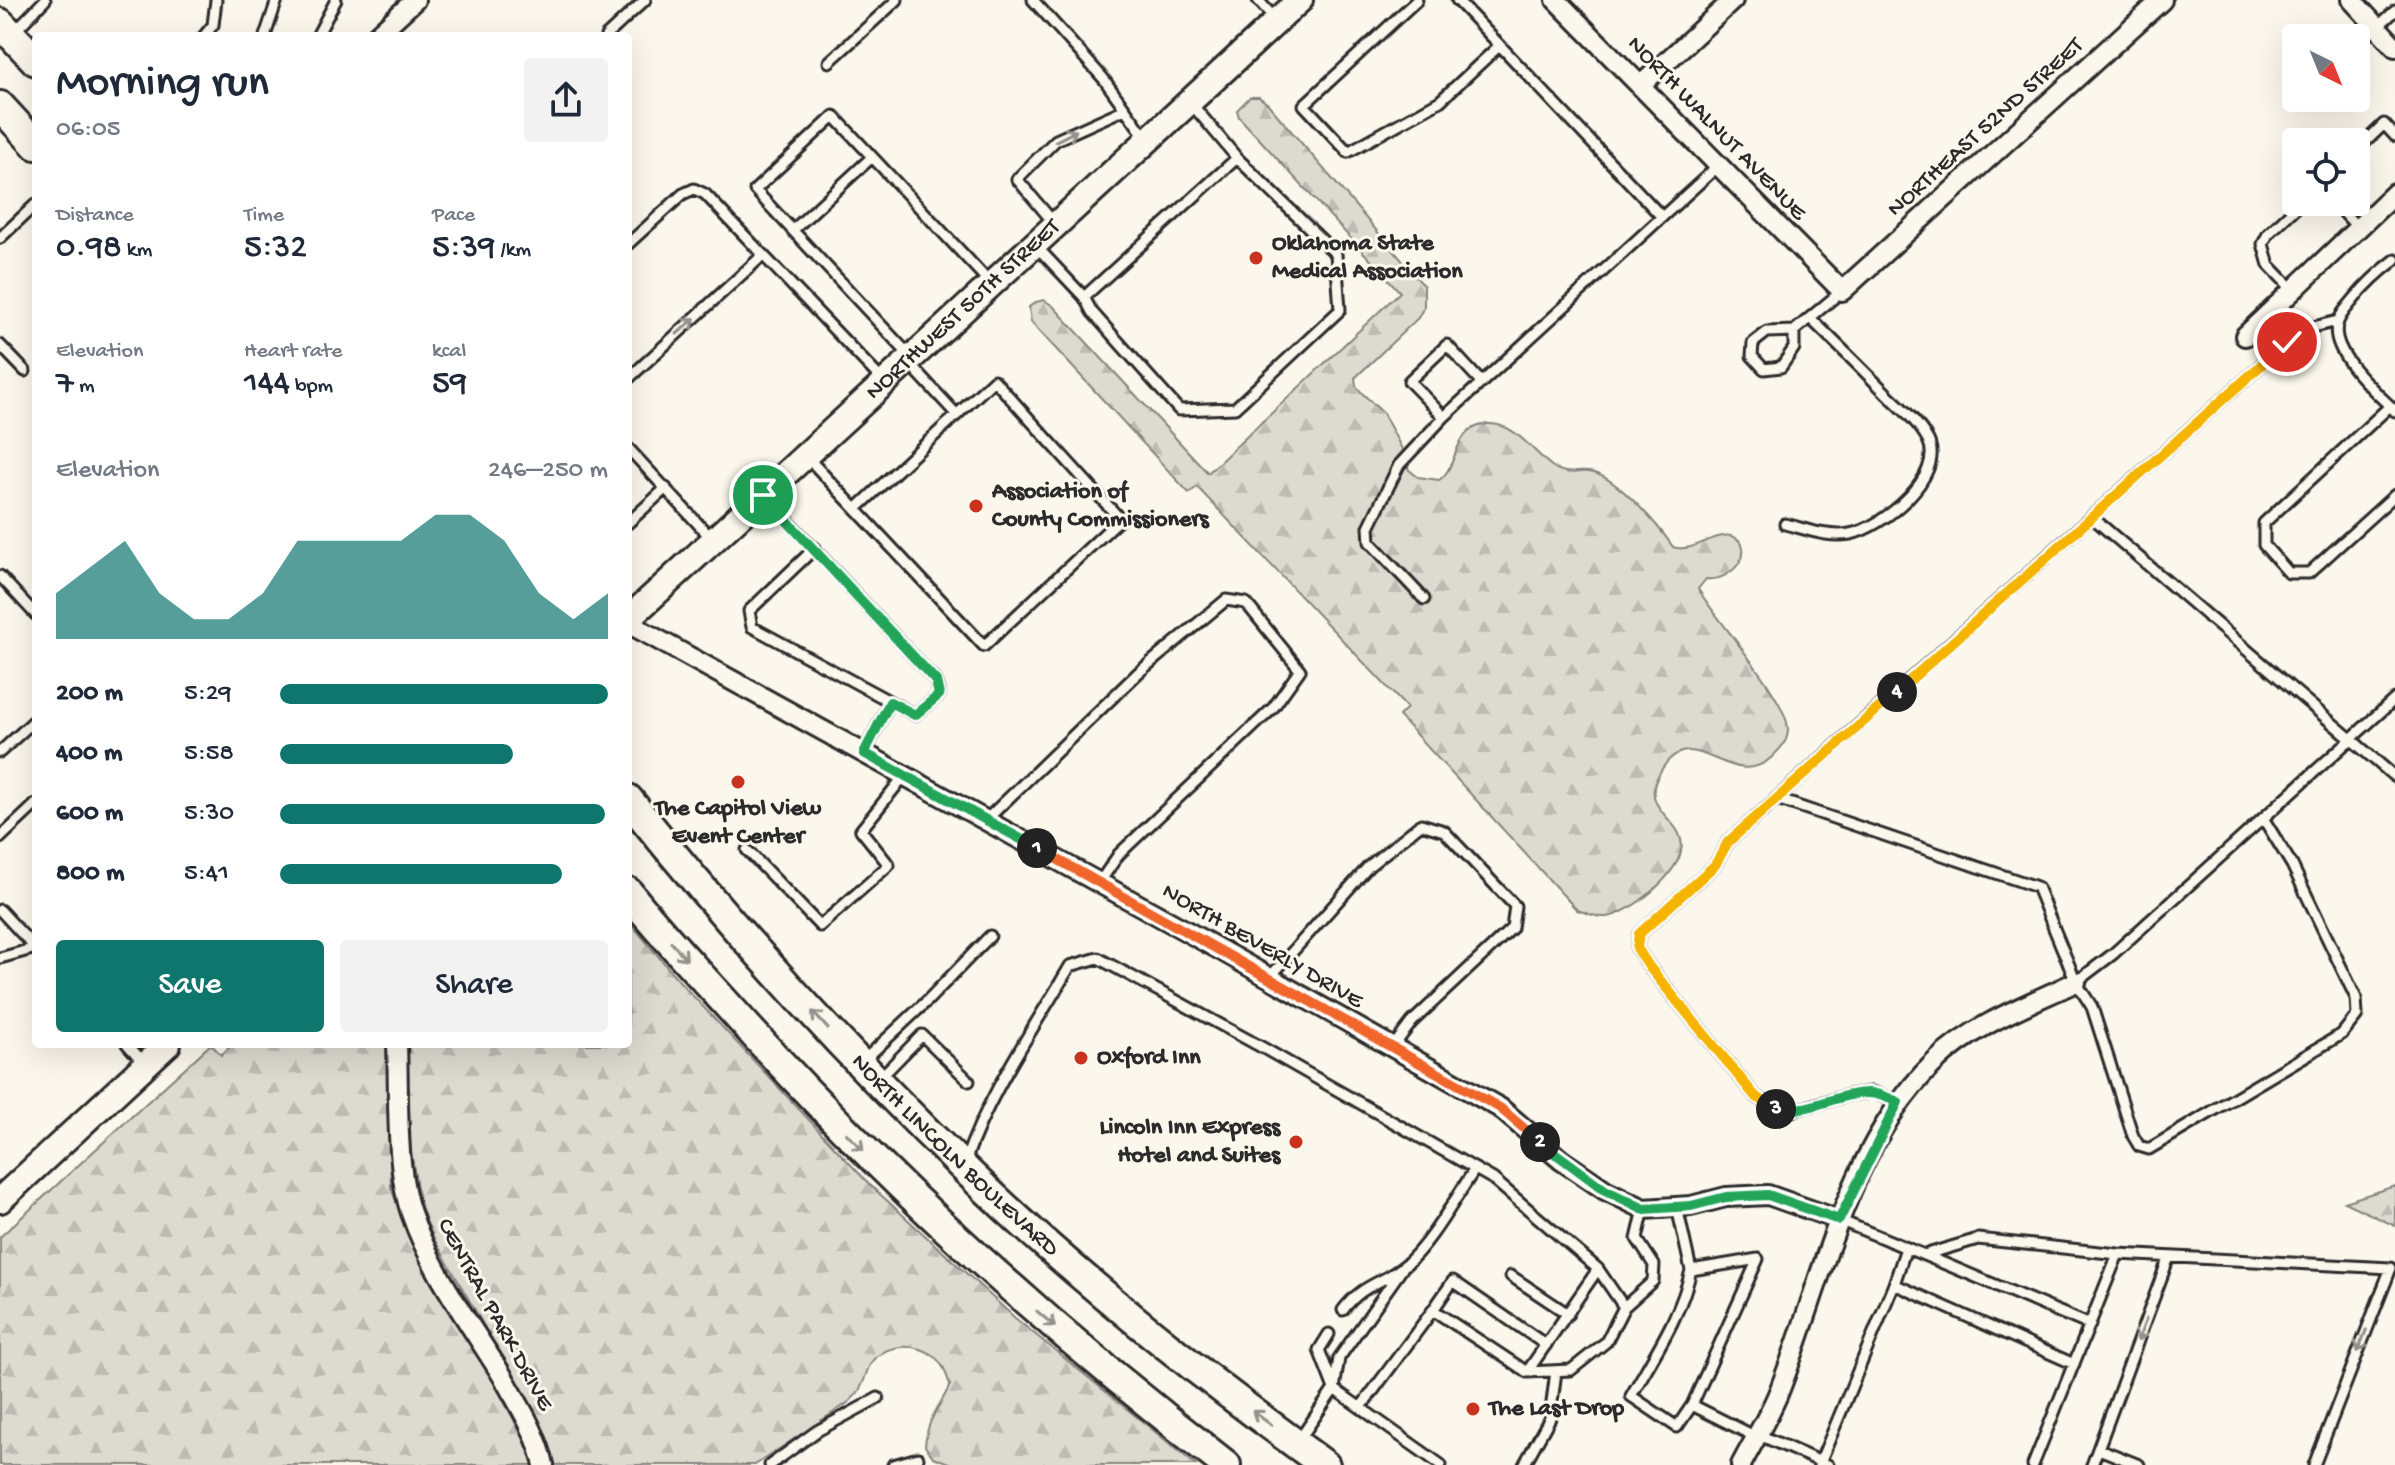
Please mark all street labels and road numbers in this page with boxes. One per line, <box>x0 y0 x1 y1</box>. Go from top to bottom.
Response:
street label: NORTH WALNUT AVENUE <box>1620 30 1813 228</box>
street label: NORTHEAST 52ND STREET <box>1882 31 2091 224</box>
street label: NORTHWEST 50TH STREET <box>860 212 1068 407</box>
street label: NORTH BEVERLY DRIVE <box>1156 878 1369 1017</box>
street label: NORTH LINCOLN BOULEVARD <box>844 1048 1065 1264</box>
street label: CENTRAL PARK DRIVE <box>429 1214 559 1417</box>

